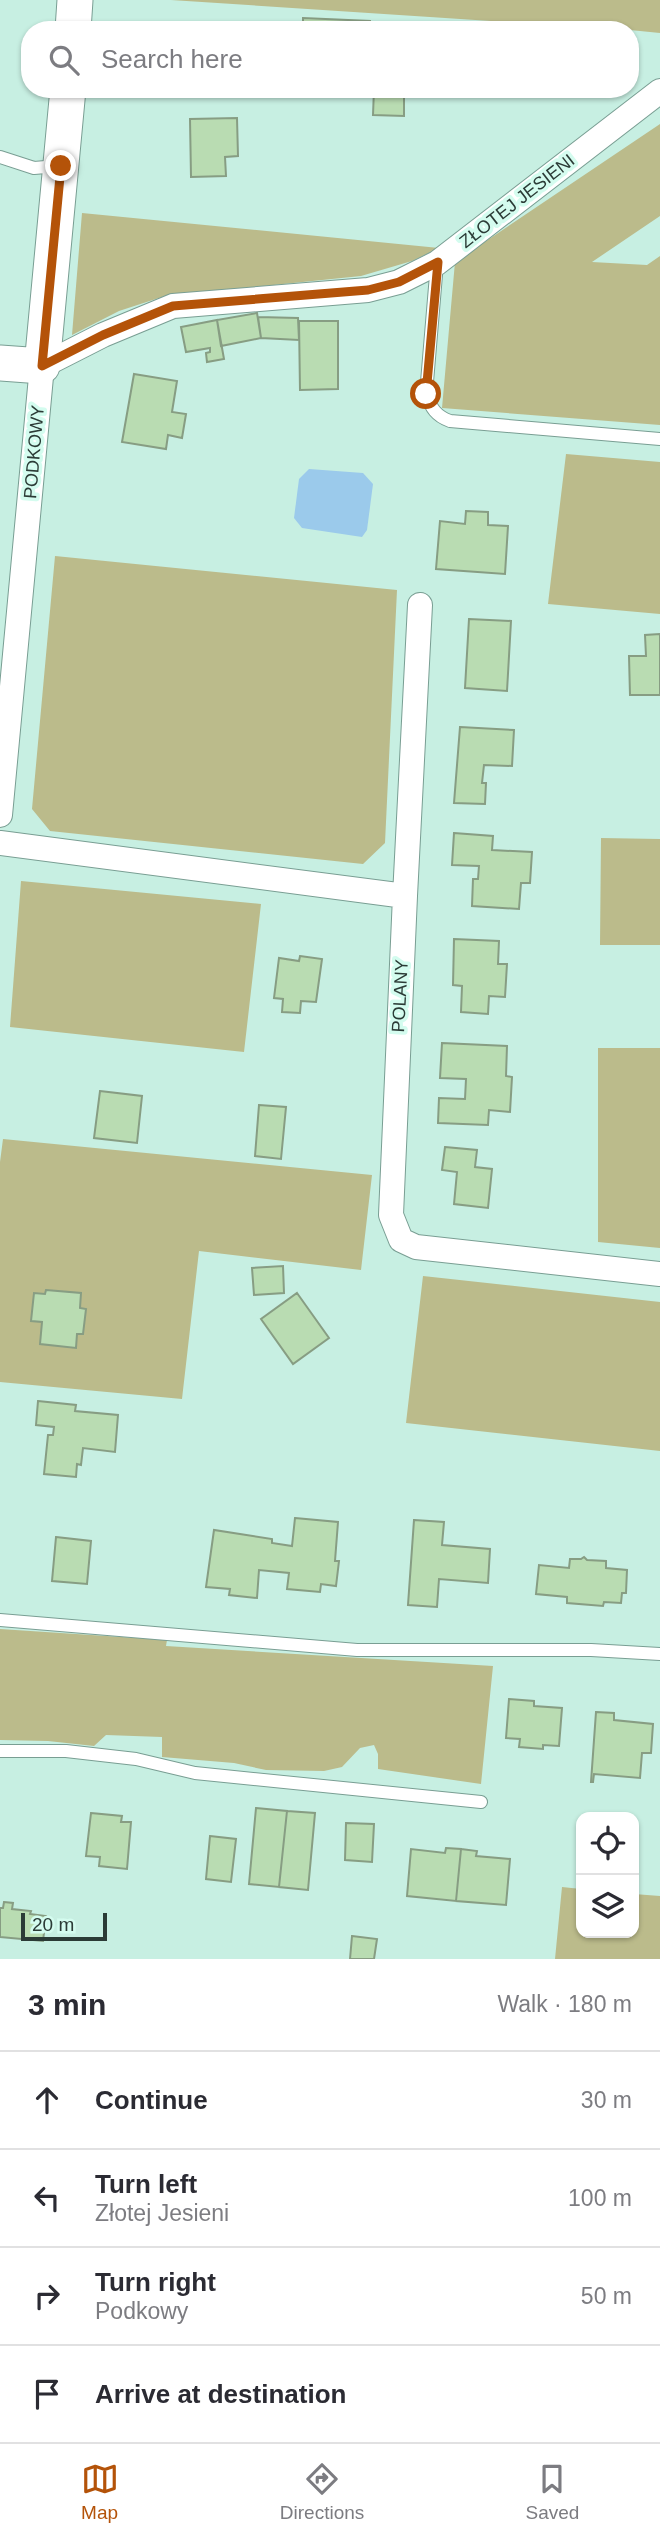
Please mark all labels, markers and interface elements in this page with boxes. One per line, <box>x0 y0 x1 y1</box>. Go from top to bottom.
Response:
search box <box>21 21 639 98</box>
icon: search <box>45 41 83 79</box>
text: Search here <box>101 44 243 74</box>
route end <box>45 150 76 181</box>
street label: ZŁOTEJ JESIENI <box>456 150 578 252</box>
route start <box>410 378 441 409</box>
street label: PODKOWY <box>20 404 48 500</box>
street label: POLANY <box>388 959 412 1033</box>
map controls <box>576 1812 639 1938</box>
button: locate <box>576 1812 639 1875</box>
button: layers <box>576 1875 639 1938</box>
scale bar <box>21 1910 107 1942</box>
text: 20 m <box>32 1914 74 1935</box>
text: 3 min <box>28 1988 106 2021</box>
text: Walk · 180 m <box>497 1991 632 2017</box>
icon: ahead <box>28 2081 66 2119</box>
text: Continue <box>95 2085 208 2115</box>
text: 30 m <box>581 2087 632 2113</box>
text: Turn left <box>95 2169 197 2199</box>
icon: left <box>28 2179 66 2217</box>
text: 100 m <box>568 2185 632 2211</box>
text: Złotej Jesieni <box>95 2200 229 2226</box>
text: Turn right <box>95 2267 216 2297</box>
icon: right <box>28 2277 66 2315</box>
text: 50 m <box>581 2283 632 2309</box>
text: Podkowy <box>95 2298 188 2324</box>
icon: arrive <box>28 2375 66 2413</box>
text: Arrive at destination <box>95 2379 346 2409</box>
tab: Map <box>81 2460 119 2524</box>
tab: Directions <box>280 2460 364 2524</box>
tab: Saved <box>525 2460 579 2524</box>

